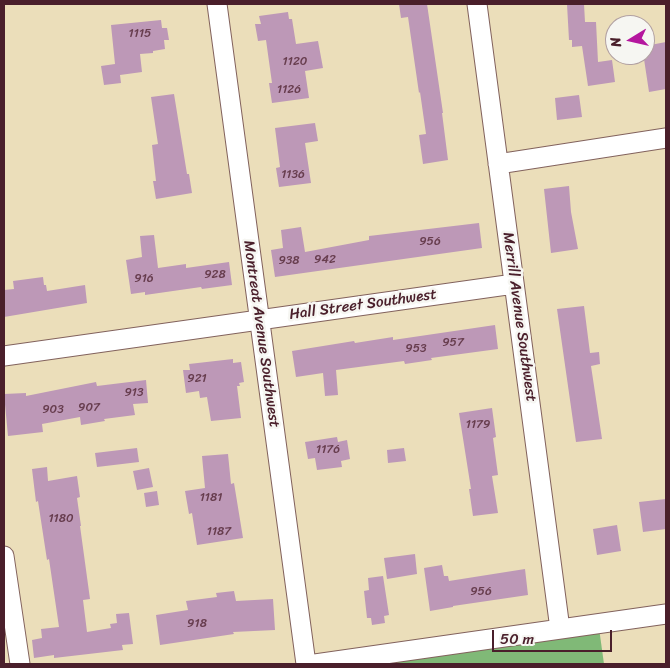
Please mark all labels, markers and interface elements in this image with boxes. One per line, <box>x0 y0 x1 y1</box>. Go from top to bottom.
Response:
north arrow <box>605 15 655 65</box>
house number: 1115 <box>129 27 151 41</box>
text: N <box>603 36 629 49</box>
house number: 1120 <box>283 55 307 69</box>
house number: 1126 <box>277 83 301 97</box>
house number: 1136 <box>281 168 305 182</box>
street label: Merrill Avenue Southwest <box>498 231 540 403</box>
house number: 956 <box>419 235 441 249</box>
street label: Montreat Avenue Southwest <box>239 239 283 429</box>
house number: 942 <box>314 253 336 267</box>
house number: 938 <box>278 254 300 268</box>
house number: 928 <box>204 268 226 282</box>
house number: 916 <box>134 272 154 286</box>
street label: Hall Street Southwest <box>288 286 438 324</box>
house number: 957 <box>442 336 464 350</box>
house number: 953 <box>405 342 427 356</box>
house number: 921 <box>187 372 207 386</box>
house number: 913 <box>124 386 144 400</box>
house number: 907 <box>78 401 100 415</box>
house number: 903 <box>42 403 64 417</box>
house number: 1179 <box>466 418 490 432</box>
house number: 1176 <box>316 443 340 457</box>
house number: 1181 <box>200 491 222 505</box>
house number: 1180 <box>48 512 74 526</box>
house number: 1187 <box>207 525 231 539</box>
house number: 956 <box>470 585 492 599</box>
house number: 918 <box>187 617 207 631</box>
scale bar <box>495 620 615 652</box>
text: 50 m <box>500 626 534 652</box>

